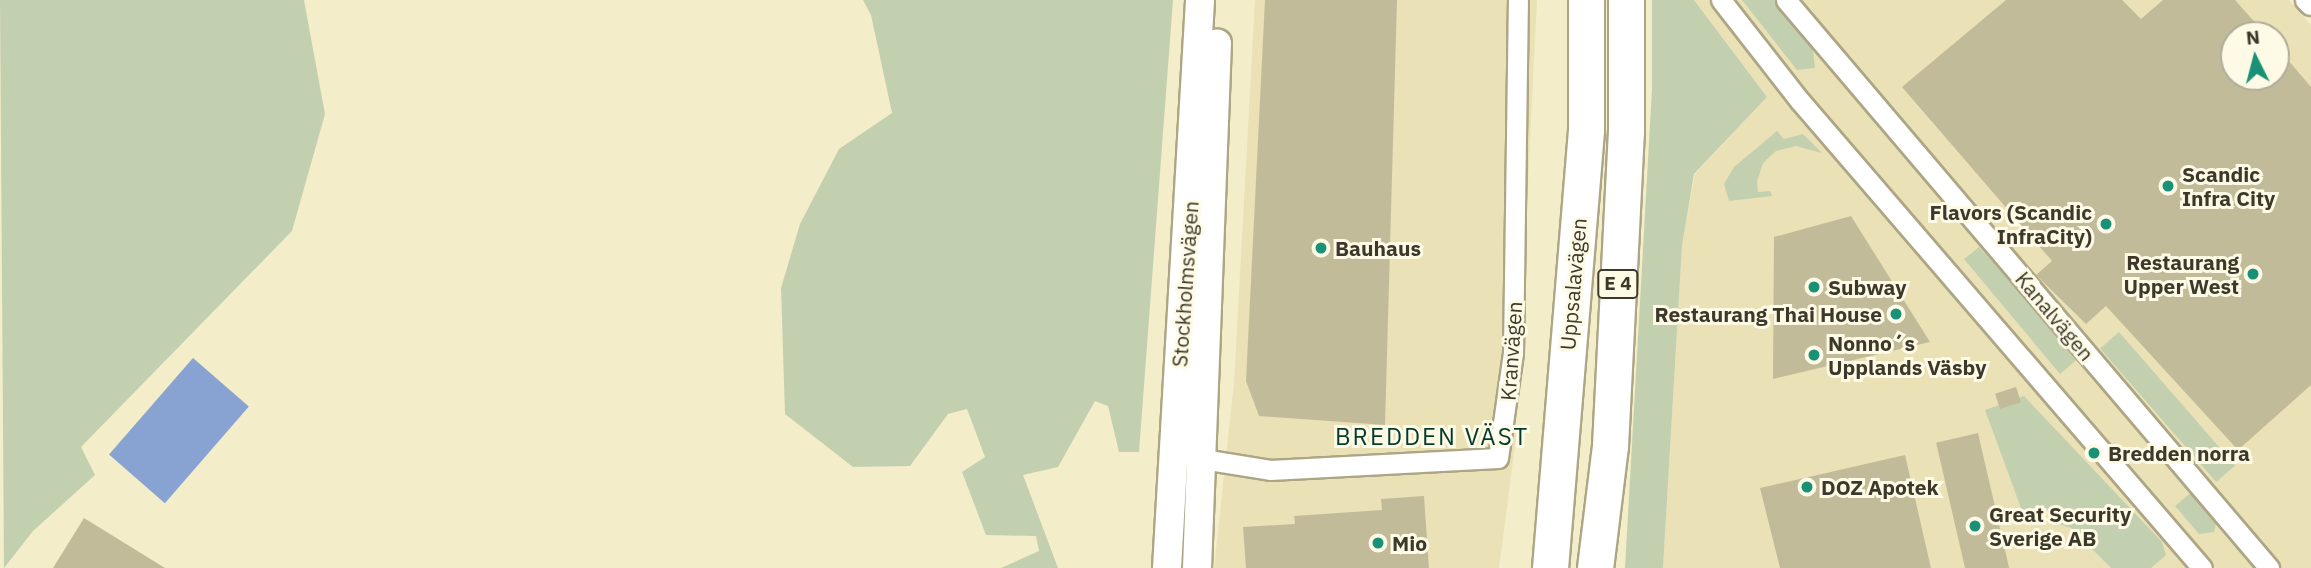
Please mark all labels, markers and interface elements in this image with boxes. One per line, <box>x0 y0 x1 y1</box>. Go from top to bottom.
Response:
north arrow <box>2220 21 2290 91</box>
text: N <box>2245 24 2261 50</box>
place label: Scandic Infra City <box>2182 161 2275 211</box>
marker: Scandic Infra City <box>2160 178 2176 194</box>
place label: Flavors (Scandic InfraCity) <box>1929 199 2092 249</box>
street label: Stockholmsvägen <box>1167 200 1203 368</box>
marker: Flavors (Scandic InfraCity) <box>2098 216 2114 232</box>
street label: Uppsalavägen <box>1555 217 1591 351</box>
place label: Bauhaus <box>1335 235 1421 261</box>
marker: Bauhaus <box>1313 240 1329 256</box>
place label: Restaurang Upper West <box>2123 249 2239 299</box>
street label: Kanalvägen <box>2010 266 2100 366</box>
marker: Restaurang Upper West <box>2245 266 2261 282</box>
road number: E 4 <box>1597 268 1639 300</box>
place label: Subway <box>1828 274 1907 300</box>
marker: Subway <box>1806 279 1822 295</box>
street label: Kranvägen <box>1495 301 1527 401</box>
place label: Restaurang Thai House <box>1655 301 1882 327</box>
marker: Restaurang Thai House <box>1888 306 1904 322</box>
place label: Nonno´s Upplands Väsby <box>1828 330 1986 380</box>
marker: Nonno´s Upplands Väsby <box>1806 347 1822 363</box>
district label: BREDDEN VÄST <box>1336 423 1528 451</box>
place label: Bredden norra <box>2108 440 2250 466</box>
marker: Bredden norra <box>2086 445 2102 461</box>
place label: DOZ Apotek <box>1821 474 1939 500</box>
marker: DOZ Apotek <box>1799 479 1815 495</box>
place label: Great Security Sverige AB <box>1989 501 2131 551</box>
marker: Great Security Sverige AB <box>1967 518 1983 534</box>
place label: Mio <box>1392 530 1427 556</box>
marker: Mio <box>1370 535 1386 551</box>

